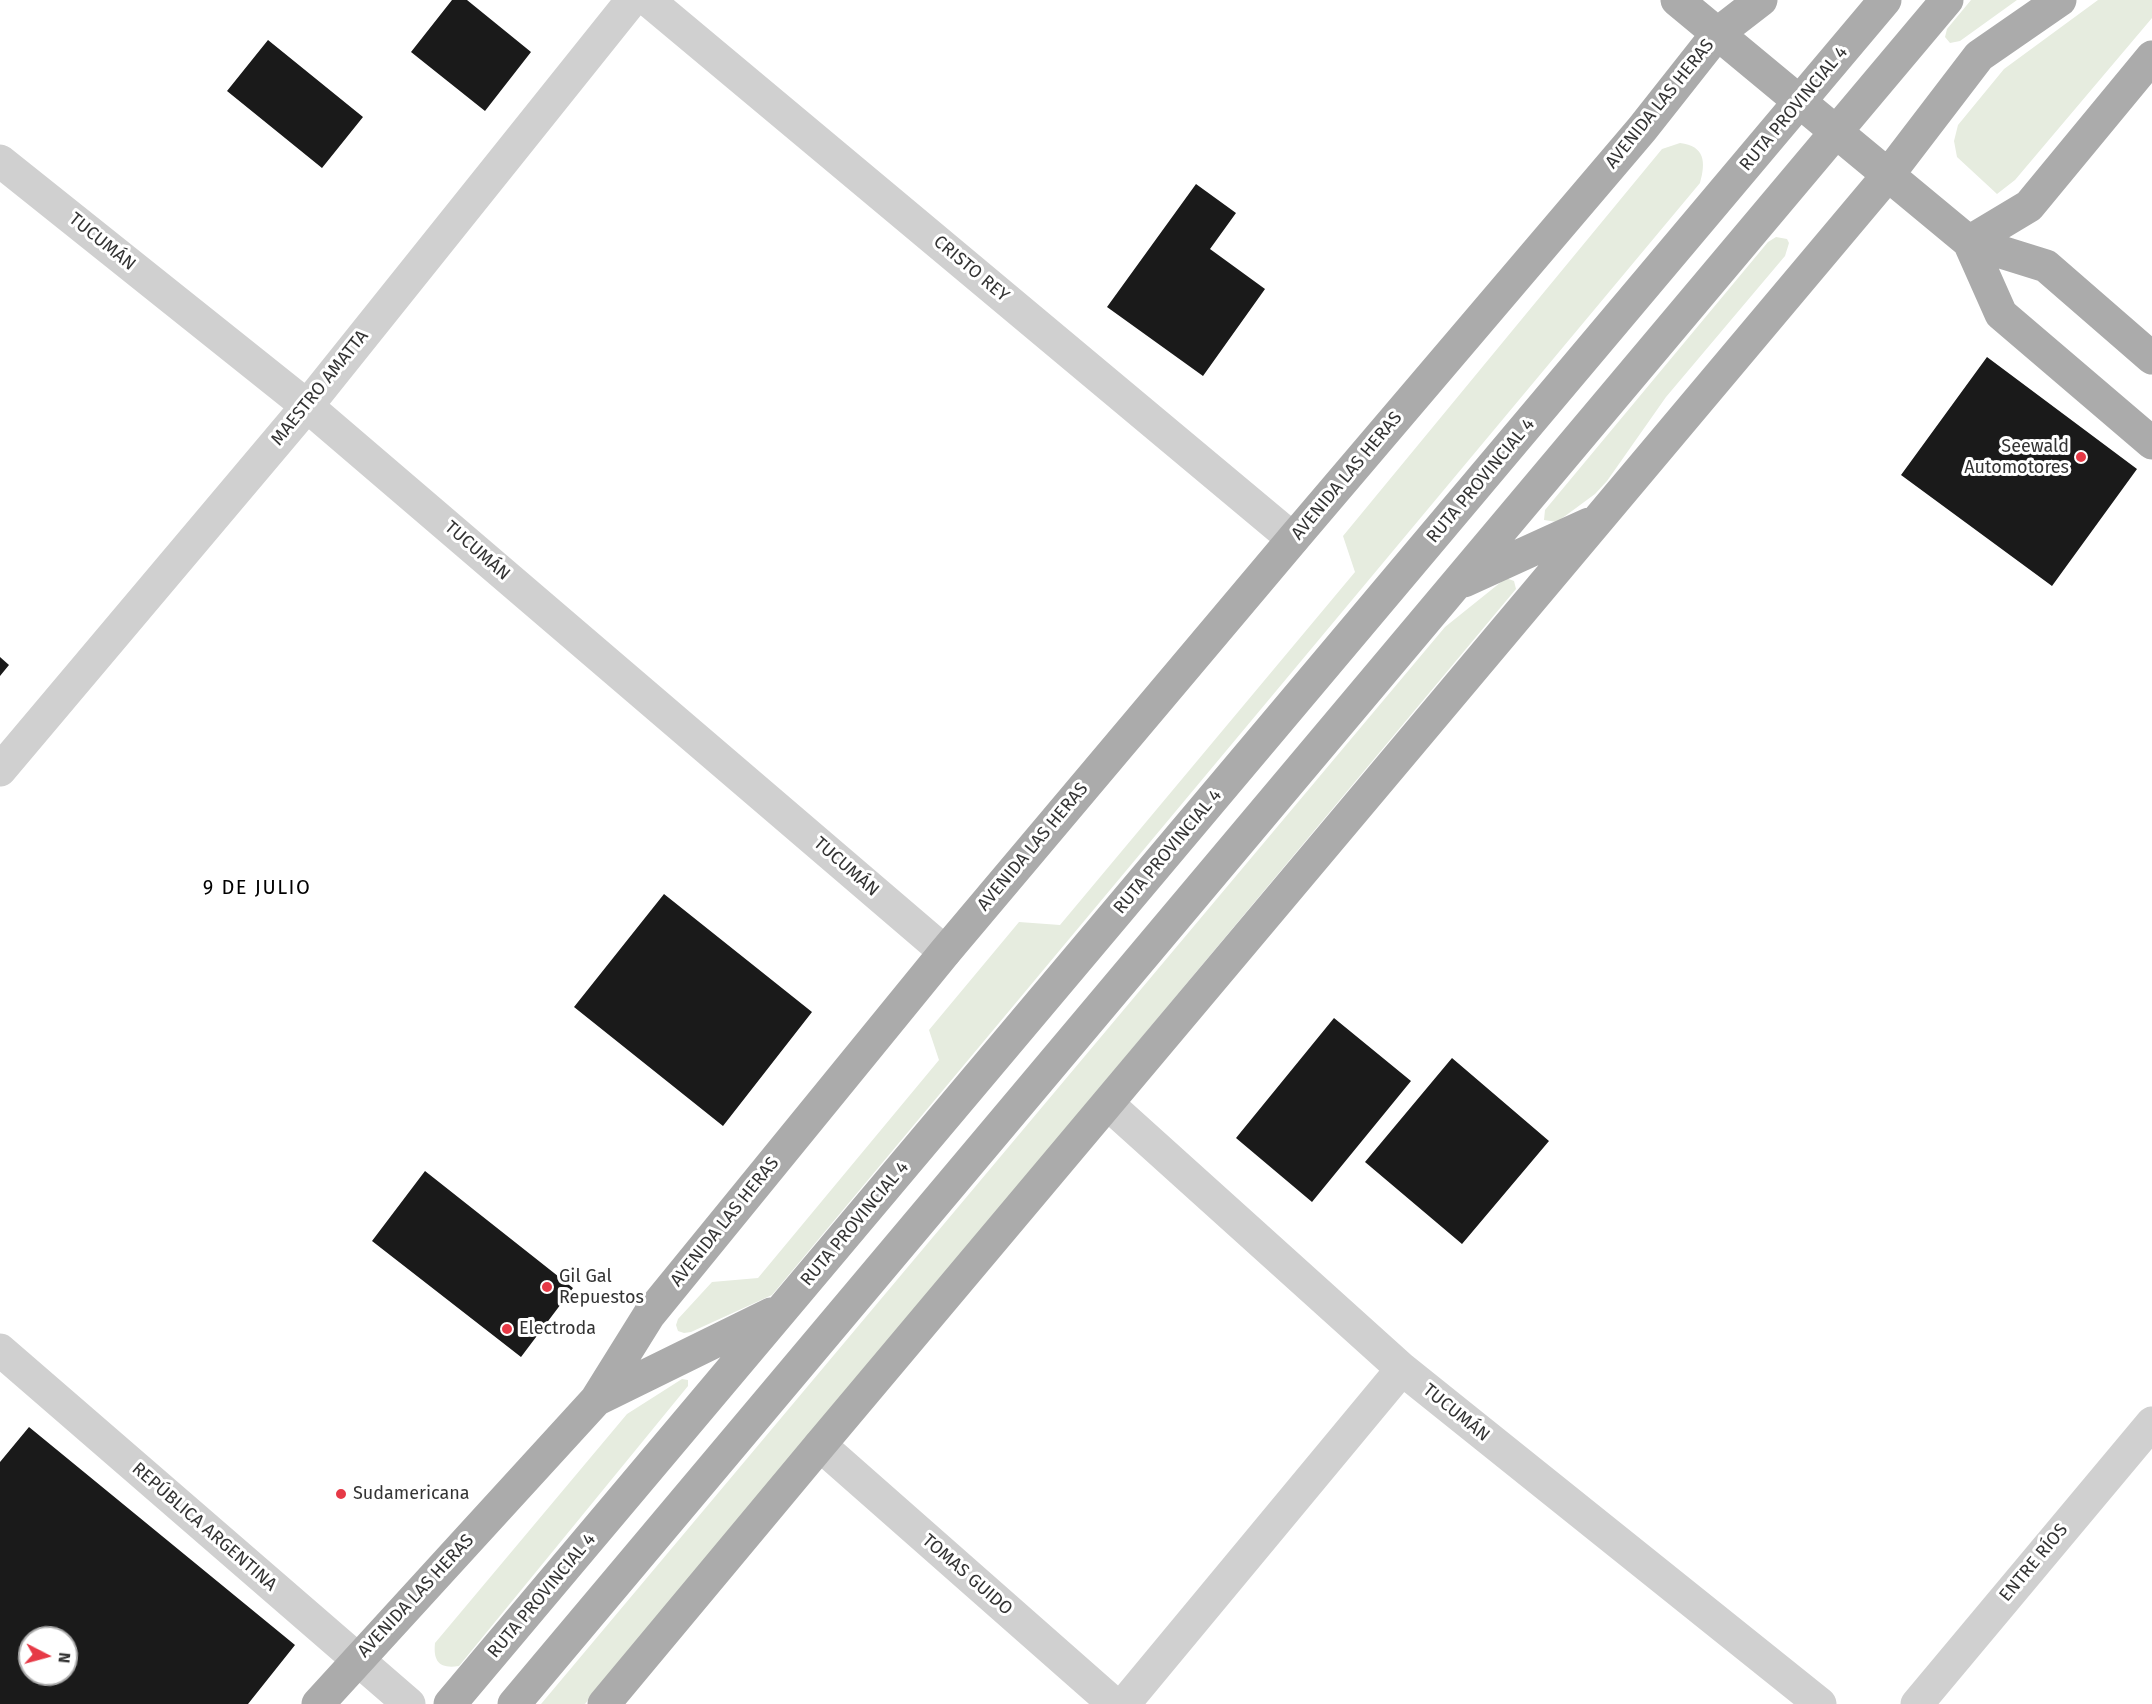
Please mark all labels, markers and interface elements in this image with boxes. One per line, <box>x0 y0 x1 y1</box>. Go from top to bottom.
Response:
street label: AVENIDA LAS HERAS <box>1601 35 1719 173</box>
street label: RUTA PROVINCIAL 4 <box>1735 42 1853 176</box>
street label: TUCUMÁN <box>64 209 140 275</box>
street label: CRISTO REY <box>929 231 1013 307</box>
street label: MAESTRO AMATTA <box>267 326 373 450</box>
street label: AVENIDA LAS HERAS <box>1287 408 1407 544</box>
street label: RUTA PROVINCIAL 4 <box>1422 414 1540 548</box>
place label: Seewald Automotores <box>1964 436 2069 478</box>
marker: Seewald Automotores <box>2074 450 2088 464</box>
street label: TUCUMÁN <box>440 517 514 585</box>
street label: AVENIDA LAS HERAS <box>973 779 1093 915</box>
street label: RUTA PROVINCIAL 4 <box>1109 785 1227 919</box>
street label: TUCUMÁN <box>809 833 883 901</box>
district label: 9 DE JULIO <box>203 876 311 900</box>
street label: AVENIDA LAS HERAS <box>666 1153 784 1291</box>
street label: RUTA PROVINCIAL 4 <box>796 1157 914 1291</box>
place label: Gil Gal Repuestos <box>559 1266 644 1308</box>
marker: Gil Gal Repuestos <box>540 1280 554 1294</box>
place label: Electroda <box>519 1318 596 1340</box>
marker: Electroda <box>500 1322 514 1336</box>
street label: TUCUMÁN <box>1418 1380 1494 1446</box>
street label: REPÚBLICA ARGENTINA <box>127 1458 281 1596</box>
place label: Sudamericana <box>353 1483 470 1505</box>
marker: Sudamericana <box>334 1487 348 1501</box>
street label: ENTRE RÍOS <box>1995 1520 2073 1606</box>
street label: RUTA PROVINCIAL 4 <box>483 1529 601 1663</box>
street label: AVENIDA LAS HERAS <box>353 1530 479 1662</box>
street label: TOMAS GUIDO <box>917 1530 1017 1620</box>
north arrow <box>18 1626 78 1686</box>
text: N <box>54 1651 74 1664</box>

